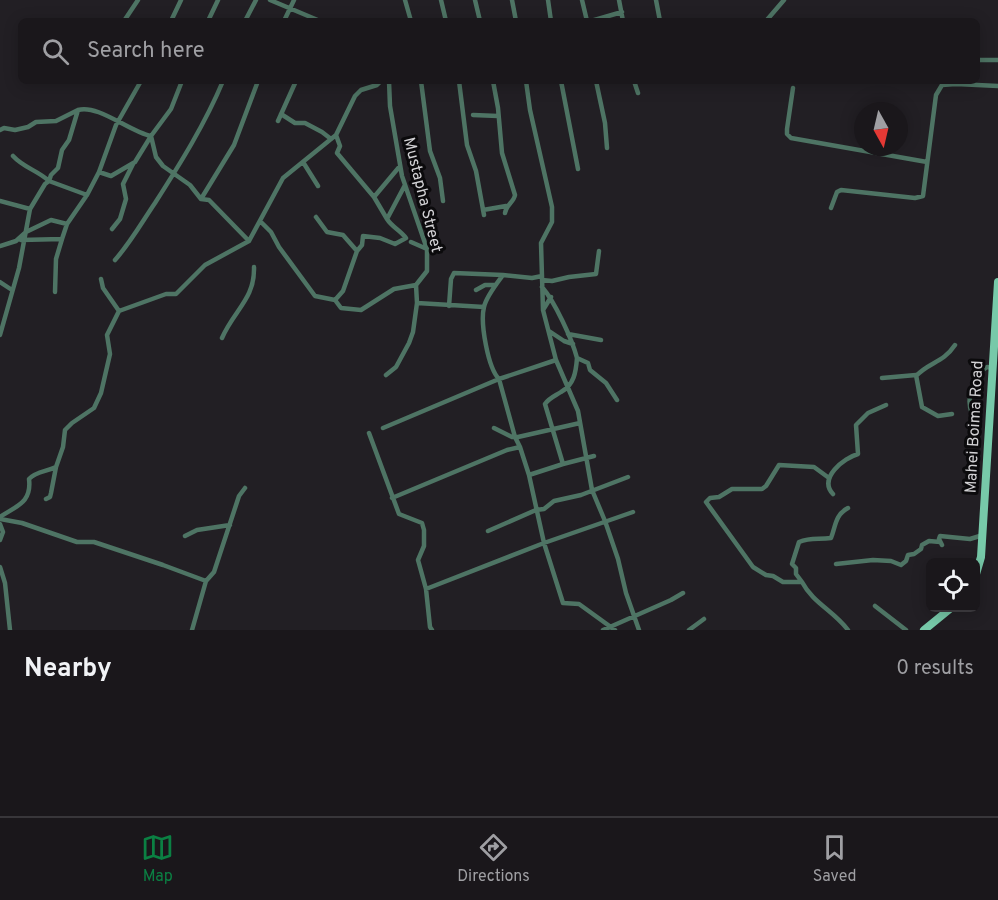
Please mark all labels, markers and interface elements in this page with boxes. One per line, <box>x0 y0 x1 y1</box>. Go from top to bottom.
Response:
search box <box>18 18 980 84</box>
icon: search <box>39 35 72 68</box>
text: Search here <box>87 38 205 65</box>
north arrow <box>854 102 908 156</box>
street label: Mustapha Street <box>398 135 446 255</box>
street label: Mahei Boima Road <box>962 360 988 494</box>
map controls <box>926 558 980 612</box>
button: locate <box>926 558 980 612</box>
text: Nearby <box>24 653 112 686</box>
text: 0 results <box>896 656 974 682</box>
tab: Map <box>141 831 174 887</box>
tab: Directions <box>457 831 530 887</box>
tab: Saved <box>813 831 857 887</box>

